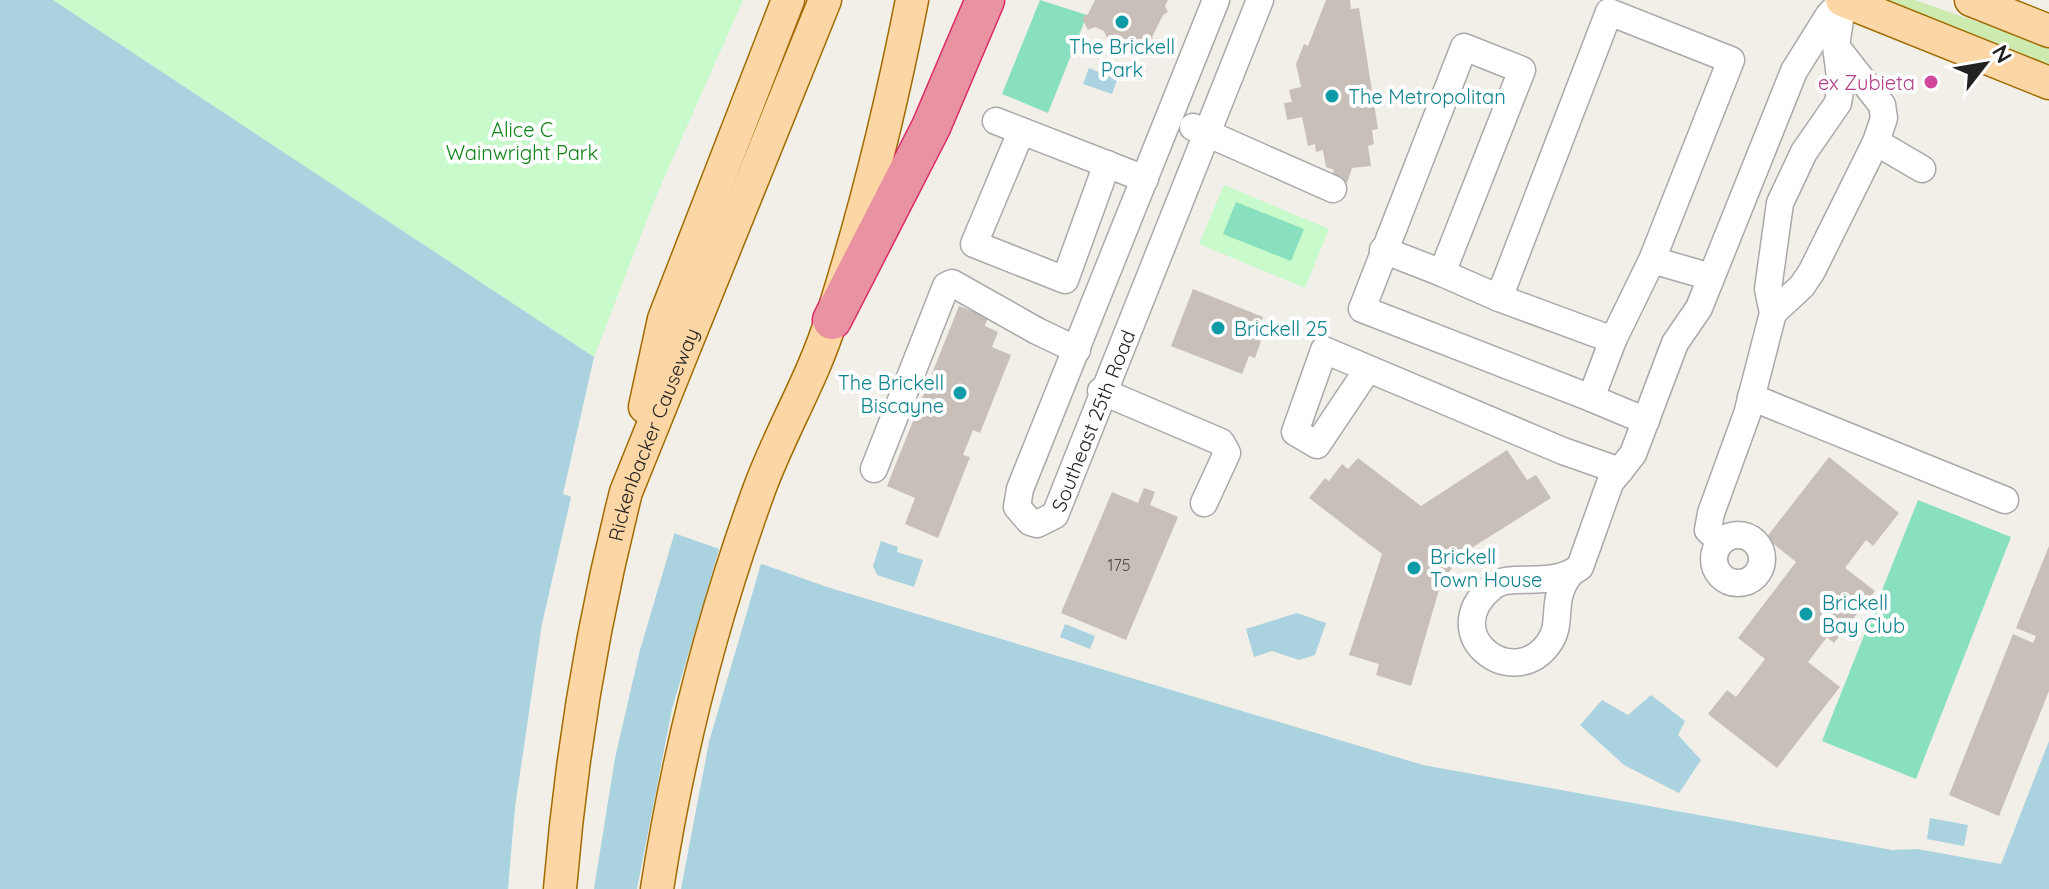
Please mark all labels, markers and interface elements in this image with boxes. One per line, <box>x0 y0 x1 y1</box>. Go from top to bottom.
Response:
marker: The Brickell Park <box>1113 13 1131 31</box>
north arrow <box>1945 24 2025 104</box>
place label: The Brickell Park <box>1069 34 1175 82</box>
text: N <box>1986 40 2018 68</box>
place label: ex Zubieta <box>1818 70 1915 95</box>
marker: ex Zubieta <box>1922 73 1940 91</box>
place label: The Metropolitan <box>1348 84 1506 109</box>
marker: The Metropolitan <box>1323 87 1341 105</box>
park label: Alice C Wainwright Park <box>446 117 598 165</box>
place label: Brickell 25 <box>1234 316 1328 341</box>
marker: Brickell 25 <box>1209 319 1227 337</box>
street label: Rickenbacker Causeway <box>602 324 704 543</box>
street label: Southeast 25th Road <box>1045 326 1140 515</box>
place label: The Brickell Biscayne <box>838 370 944 418</box>
marker: The Brickell Biscayne <box>951 384 969 402</box>
place label: Brickell Town House <box>1430 544 1542 592</box>
house number: 175 <box>1108 555 1130 575</box>
marker: Brickell Town House <box>1405 559 1423 577</box>
place label: Brickell Bay Club <box>1822 590 1905 638</box>
marker: Brickell Bay Club <box>1797 605 1815 623</box>

